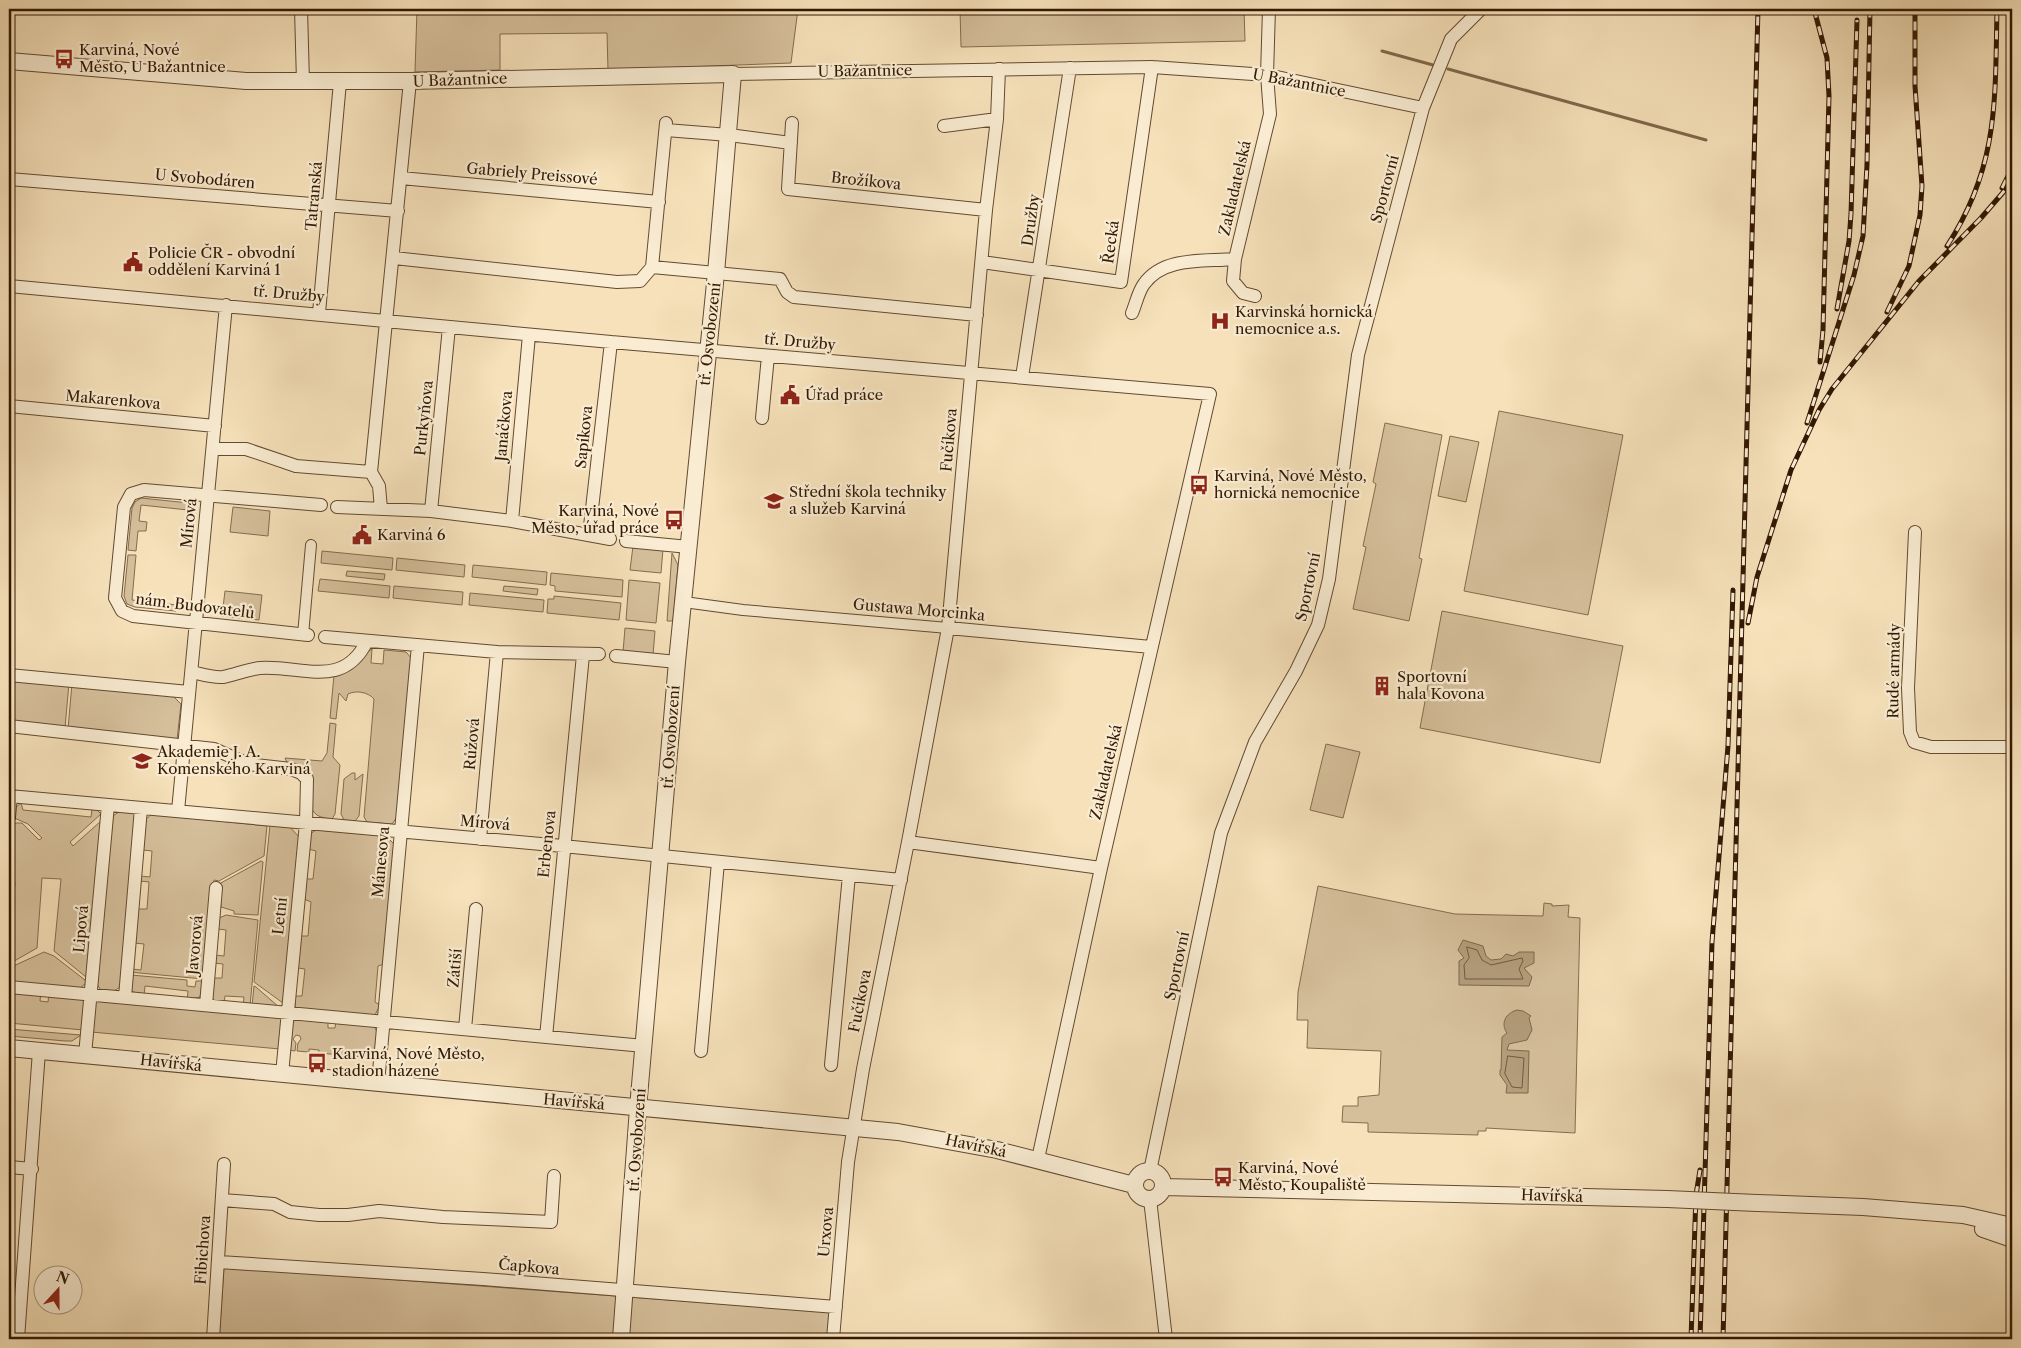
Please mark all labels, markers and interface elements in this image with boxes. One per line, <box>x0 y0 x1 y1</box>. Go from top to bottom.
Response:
place label: Karviná, Nové Město, U Bažantnice <box>79 40 226 76</box>
bus stop icon: Karviná, Nové Město, U Bažantnice <box>53 48 75 70</box>
street label: U Bažantnice <box>818 60 912 81</box>
street label: U Bažantnice <box>1251 64 1347 101</box>
street label: U Bažantnice <box>412 68 508 91</box>
street label: Zakladatelská <box>1214 138 1255 237</box>
street label: Sportovní <box>1366 152 1403 225</box>
street label: Gabriely Preissové <box>466 158 598 189</box>
street label: Tatranská <box>301 160 326 231</box>
street label: U Svobodáren <box>154 165 257 192</box>
street label: Brožíkova <box>830 167 902 194</box>
street label: Družby <box>1017 192 1044 247</box>
street label: Řecká <box>1098 219 1123 265</box>
place label: Policie ČR - obvodní oddělení Karviná 1 <box>148 243 296 279</box>
public building icon: Policie ČR - obvodní oddělení Karviná 1 <box>122 251 144 273</box>
street label: tř. Družby <box>252 281 326 306</box>
street label: tř. Osvobození <box>695 281 724 386</box>
place label: Karvinská hornická nemocnice a.s. <box>1235 302 1373 338</box>
hospital icon: Karvinská hornická nemocnice a.s. <box>1209 310 1231 332</box>
street label: tř. Družby <box>763 329 837 354</box>
street label: Purkyňova <box>410 379 437 457</box>
public building icon: Úřad práce <box>779 384 801 406</box>
place label: Úřad práce <box>805 385 883 404</box>
street label: Makarenkova <box>65 386 162 413</box>
street label: Janáčkova <box>491 390 516 464</box>
street label: Sapíkova <box>571 404 596 469</box>
street label: Fučíkova <box>936 407 961 473</box>
place label: Karviná, Nové Město, hornická nemocnice <box>1214 466 1367 502</box>
bus stop icon: Karviná, Nové Město, hornická nemocnice <box>1188 474 1210 496</box>
place label: Střední škola techniky a služeb Karviná <box>789 482 947 518</box>
school or university icon: Střední škola techniky a služeb Karviná <box>763 490 785 512</box>
street label: Mírová <box>176 497 201 549</box>
place label: Karviná, Nové Město, úřad práce <box>531 501 659 537</box>
bus stop icon: Karviná, Nové Město, úřad práce <box>663 509 685 531</box>
public building icon: Karviná 6 <box>351 524 373 546</box>
place label: Karviná 6 <box>377 525 446 544</box>
street label: Sportovní <box>1291 550 1324 623</box>
street label: nám. Budovatelů <box>134 589 256 622</box>
street label: Gustawa Morcinka <box>852 594 986 625</box>
street label: Rudé armády <box>1883 623 1904 719</box>
place label: Sportovní hala Kovona <box>1397 667 1485 703</box>
building icon: Sportovní hala Kovona <box>1371 675 1393 697</box>
street label: tř. Osvobození <box>657 684 684 789</box>
street label: Růžová <box>460 717 483 771</box>
street label: Zakladatelská <box>1085 722 1126 821</box>
place label: Akademie J. A. Komenského Karviná <box>156 742 311 778</box>
school or university icon: Akademie J. A. Komenského Karviná <box>131 750 153 772</box>
street label: Erbenova <box>534 809 560 879</box>
street label: Mírová <box>459 811 511 834</box>
street label: Mánesova <box>368 825 393 898</box>
street label: Letní <box>268 896 291 936</box>
street label: Lipová <box>69 904 92 954</box>
street label: Javorová <box>182 914 207 978</box>
street label: Sportovní <box>1160 929 1193 1002</box>
street label: Zátiší <box>443 947 466 988</box>
street label: Fučíkova <box>844 968 875 1034</box>
place label: Karviná, Nové Město, stadion házené <box>332 1044 485 1080</box>
street label: Havířská <box>139 1050 203 1075</box>
bus stop icon: Karviná, Nové Město, stadion házené <box>306 1052 328 1074</box>
street label: tř. Osvobození <box>623 1087 650 1192</box>
street label: Havířská <box>542 1089 606 1114</box>
street label: Havířská <box>944 1130 1009 1161</box>
place label: Karviná, Nové Město, Koupaliště <box>1238 1158 1366 1194</box>
bus stop icon: Karviná, Nové Město, Koupaliště <box>1212 1166 1234 1188</box>
street label: Havířská <box>1521 1185 1583 1206</box>
street label: Urxova <box>814 1206 837 1258</box>
street label: Fibichova <box>191 1215 214 1285</box>
street label: Čapkova <box>498 1254 560 1279</box>
north arrow <box>32 1266 82 1316</box>
text: N <box>54 1267 72 1288</box>

